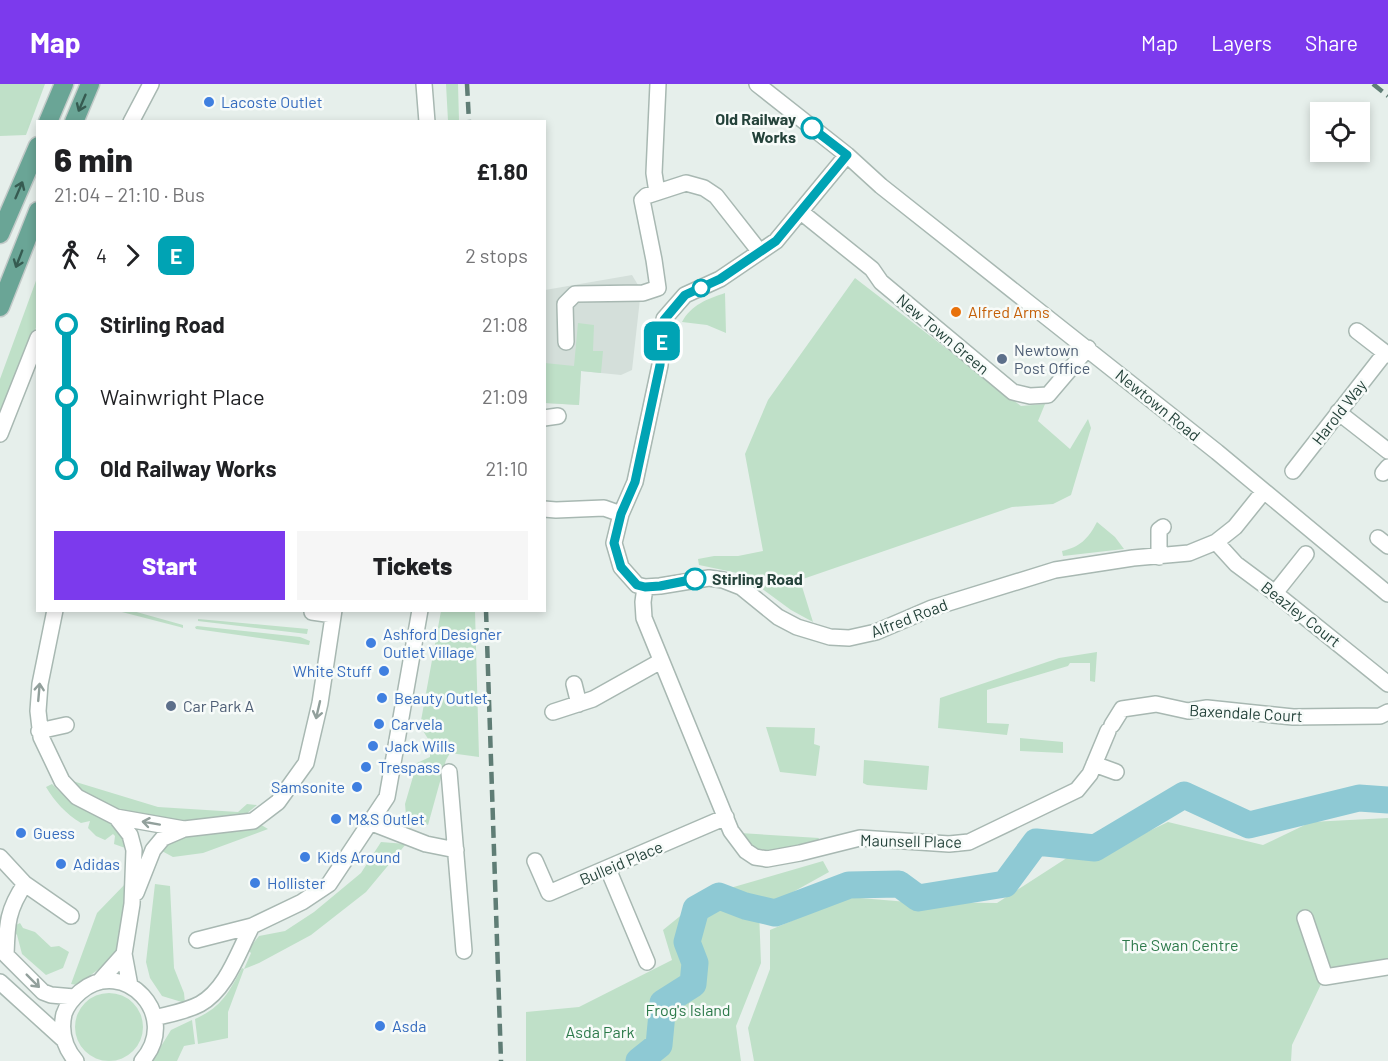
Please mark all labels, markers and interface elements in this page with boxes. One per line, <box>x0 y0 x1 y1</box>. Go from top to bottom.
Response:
text: Map <box>30 25 81 59</box>
text: Map <box>1141 30 1178 55</box>
text: Layers <box>1211 30 1272 55</box>
text: Share <box>1305 30 1358 55</box>
place label: Lacoste Outlet <box>221 92 323 111</box>
one-way arrow <box>76 93 87 111</box>
marker: Lacoste Outlet <box>202 95 216 109</box>
map controls <box>1310 102 1370 162</box>
button: locate <box>1310 102 1370 162</box>
place label: Old Railway Works <box>715 109 796 146</box>
marker: Old Railway Works <box>801 117 823 139</box>
text: 6 min <box>54 139 133 179</box>
text: £1.80 <box>476 158 528 184</box>
one-way arrow <box>14 181 25 200</box>
text: 21:04 – 21:10 · Bus <box>54 182 205 206</box>
icon: walk <box>54 239 87 272</box>
icon: forward <box>116 239 149 272</box>
text: 4 <box>96 243 107 267</box>
text: E <box>170 243 182 268</box>
text: 2 stops <box>465 243 528 267</box>
one-way arrow <box>13 249 24 267</box>
unlabelled marker <box>692 279 710 297</box>
street label: New Town Green <box>893 289 993 378</box>
place label: Alfred Arms <box>968 302 1050 321</box>
marker: Alfred Arms <box>949 305 963 319</box>
text: Stirling Road <box>100 311 225 337</box>
text: 21:08 <box>482 312 528 336</box>
line badge: E <box>642 322 682 360</box>
text: E <box>656 329 668 354</box>
place label: Newtown Post Office <box>1014 340 1090 377</box>
marker: Newtown Post Office <box>995 352 1009 366</box>
street label: Newtown Road <box>1112 365 1204 445</box>
street label: Harold Way <box>1307 375 1370 448</box>
text: Wainwright Place <box>100 383 265 409</box>
text: 21:09 <box>482 384 528 408</box>
text: Old Railway Works <box>100 455 277 481</box>
text: 21:10 <box>485 456 528 480</box>
button: Start <box>54 531 285 600</box>
button: Tickets <box>297 531 528 600</box>
marker: Stirling Road <box>684 568 706 590</box>
place label: Stirling Road <box>712 569 803 588</box>
street label: Beazley Court <box>1258 577 1345 650</box>
street label: Alfred Road <box>868 594 950 641</box>
place label: Ashford Designer Outlet Village <box>383 624 502 661</box>
marker: Ashford Designer Outlet Village <box>364 636 378 650</box>
place label: White Stuff <box>293 661 372 680</box>
marker: White Stuff <box>377 664 391 678</box>
one-way arrow <box>34 683 45 703</box>
place label: Beauty Outlet <box>394 688 488 707</box>
marker: Beauty Outlet <box>375 691 389 705</box>
place label: Car Park A <box>183 696 254 715</box>
marker: Car Park A <box>164 699 178 713</box>
one-way arrow <box>312 700 324 719</box>
street label: Baxendale Court <box>1189 700 1303 725</box>
place label: Carvela <box>391 714 443 733</box>
marker: Carvela <box>372 717 386 731</box>
place label: Jack Wills <box>385 736 455 755</box>
marker: Jack Wills <box>366 739 380 753</box>
place label: Trespass <box>378 757 440 776</box>
marker: Trespass <box>359 760 373 774</box>
place label: Samsonite <box>271 777 345 796</box>
marker: Samsonite <box>350 780 364 794</box>
place label: M&S Outlet <box>348 809 425 828</box>
marker: M&S Outlet <box>329 812 343 826</box>
one-way arrow <box>142 817 161 828</box>
place label: Guess <box>33 823 75 842</box>
marker: Guess <box>14 826 28 840</box>
street label: Maunsell Place <box>860 830 962 851</box>
street label: Bulleid Place <box>576 837 665 889</box>
place label: Kids Around <box>317 847 401 866</box>
marker: Kids Around <box>298 850 312 864</box>
place label: Adidas <box>73 854 120 873</box>
marker: Adidas <box>54 857 68 871</box>
place label: Hollister <box>267 873 325 892</box>
marker: Hollister <box>248 876 262 890</box>
park label: The Swan Centre <box>1122 935 1239 954</box>
one-way arrow <box>25 974 40 989</box>
park label: Frog's Island <box>645 1000 731 1019</box>
place label: Asda <box>392 1016 426 1035</box>
marker: Asda <box>373 1019 387 1033</box>
park label: Asda Park <box>566 1022 634 1041</box>

